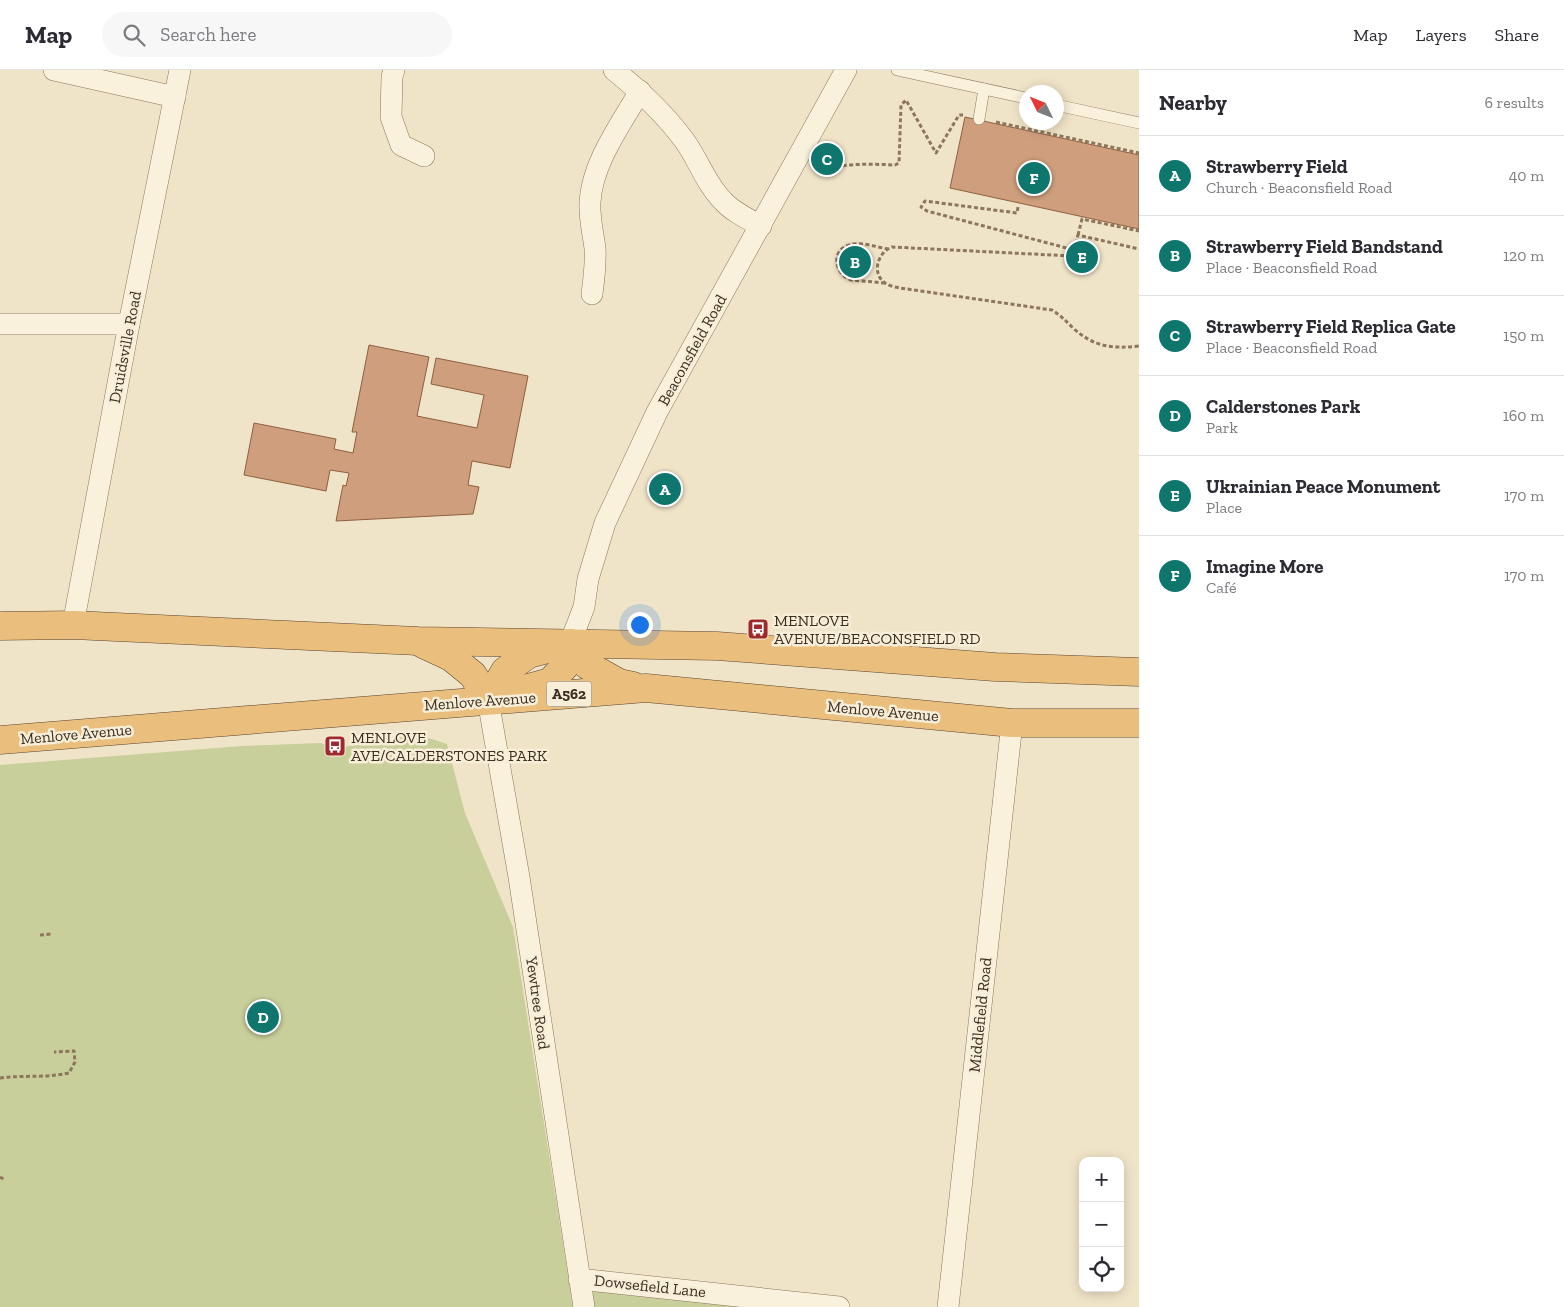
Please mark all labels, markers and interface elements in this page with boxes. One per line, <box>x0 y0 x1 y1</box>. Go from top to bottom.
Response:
search box <box>102 12 452 57</box>
text: Map <box>25 20 72 49</box>
icon: search <box>120 21 148 49</box>
text: Search here <box>160 23 257 46</box>
text: Map <box>1353 24 1388 46</box>
text: Layers <box>1416 24 1467 46</box>
text: Share <box>1495 24 1539 46</box>
north arrow <box>1019 85 1064 130</box>
text: Nearby <box>1159 90 1227 115</box>
text: 6 results <box>1484 93 1544 112</box>
pin: C <box>811 140 843 178</box>
text: Strawberry Field <box>1206 155 1348 178</box>
pin: F <box>1018 159 1050 197</box>
text: A <box>1170 166 1181 185</box>
text: 40 m <box>1509 166 1544 185</box>
text: Church · Beaconsfield Road <box>1206 178 1392 197</box>
text: Strawberry Field Bandstand <box>1206 235 1443 258</box>
pin: E <box>1066 238 1098 276</box>
pin: B <box>839 243 871 281</box>
text: B <box>1170 246 1180 265</box>
text: 120 m <box>1503 246 1544 265</box>
text: Place · Beaconsfield Road <box>1206 258 1377 277</box>
street label: Druidsville Road <box>105 289 145 405</box>
street label: Beaconsfield Road <box>654 291 731 409</box>
text: Strawberry Field Replica Gate <box>1206 315 1456 338</box>
text: C <box>1170 326 1180 345</box>
text: 150 m <box>1503 326 1544 345</box>
text: Place · Beaconsfield Road <box>1206 338 1377 357</box>
text: Calderstones Park <box>1206 395 1360 418</box>
text: D <box>1169 406 1181 425</box>
text: 160 m <box>1503 406 1544 425</box>
text: Park <box>1206 418 1238 437</box>
pin: A <box>649 470 681 508</box>
text: Ukrainian Peace Monument <box>1206 475 1440 498</box>
text: E <box>1170 486 1180 505</box>
text: 170 m <box>1504 486 1544 505</box>
text: Place <box>1206 498 1242 517</box>
text: Imagine More <box>1206 555 1324 578</box>
text: F <box>1170 566 1180 585</box>
text: 170 m <box>1504 566 1544 585</box>
text: Café <box>1206 578 1237 597</box>
place label: MENLOVE AVENUE/BEACONSFIELD RD <box>774 611 981 648</box>
your location <box>627 612 653 638</box>
bus stop icon: MENLOVE AVENUE/BEACONSFIELD RD <box>746 617 770 641</box>
road number: A562 <box>546 682 592 706</box>
street label: Menlove Avenue <box>424 688 536 714</box>
street label: Menlove Avenue <box>826 697 940 725</box>
street label: Menlove Avenue <box>19 720 133 748</box>
place label: MENLOVE AVE/CALDERSTONES PARK <box>351 728 548 765</box>
bus stop icon: MENLOVE AVE/CALDERSTONES PARK <box>323 734 347 758</box>
street label: Yewtree Road <box>522 954 554 1051</box>
street label: Middlefield Road <box>965 956 996 1073</box>
pin: D <box>247 998 279 1036</box>
map controls <box>1079 1157 1124 1292</box>
button: + <box>1079 1157 1124 1202</box>
button: − <box>1079 1202 1124 1247</box>
button: locate <box>1079 1247 1124 1292</box>
street label: Dowsefield Lane <box>593 1271 707 1301</box>

